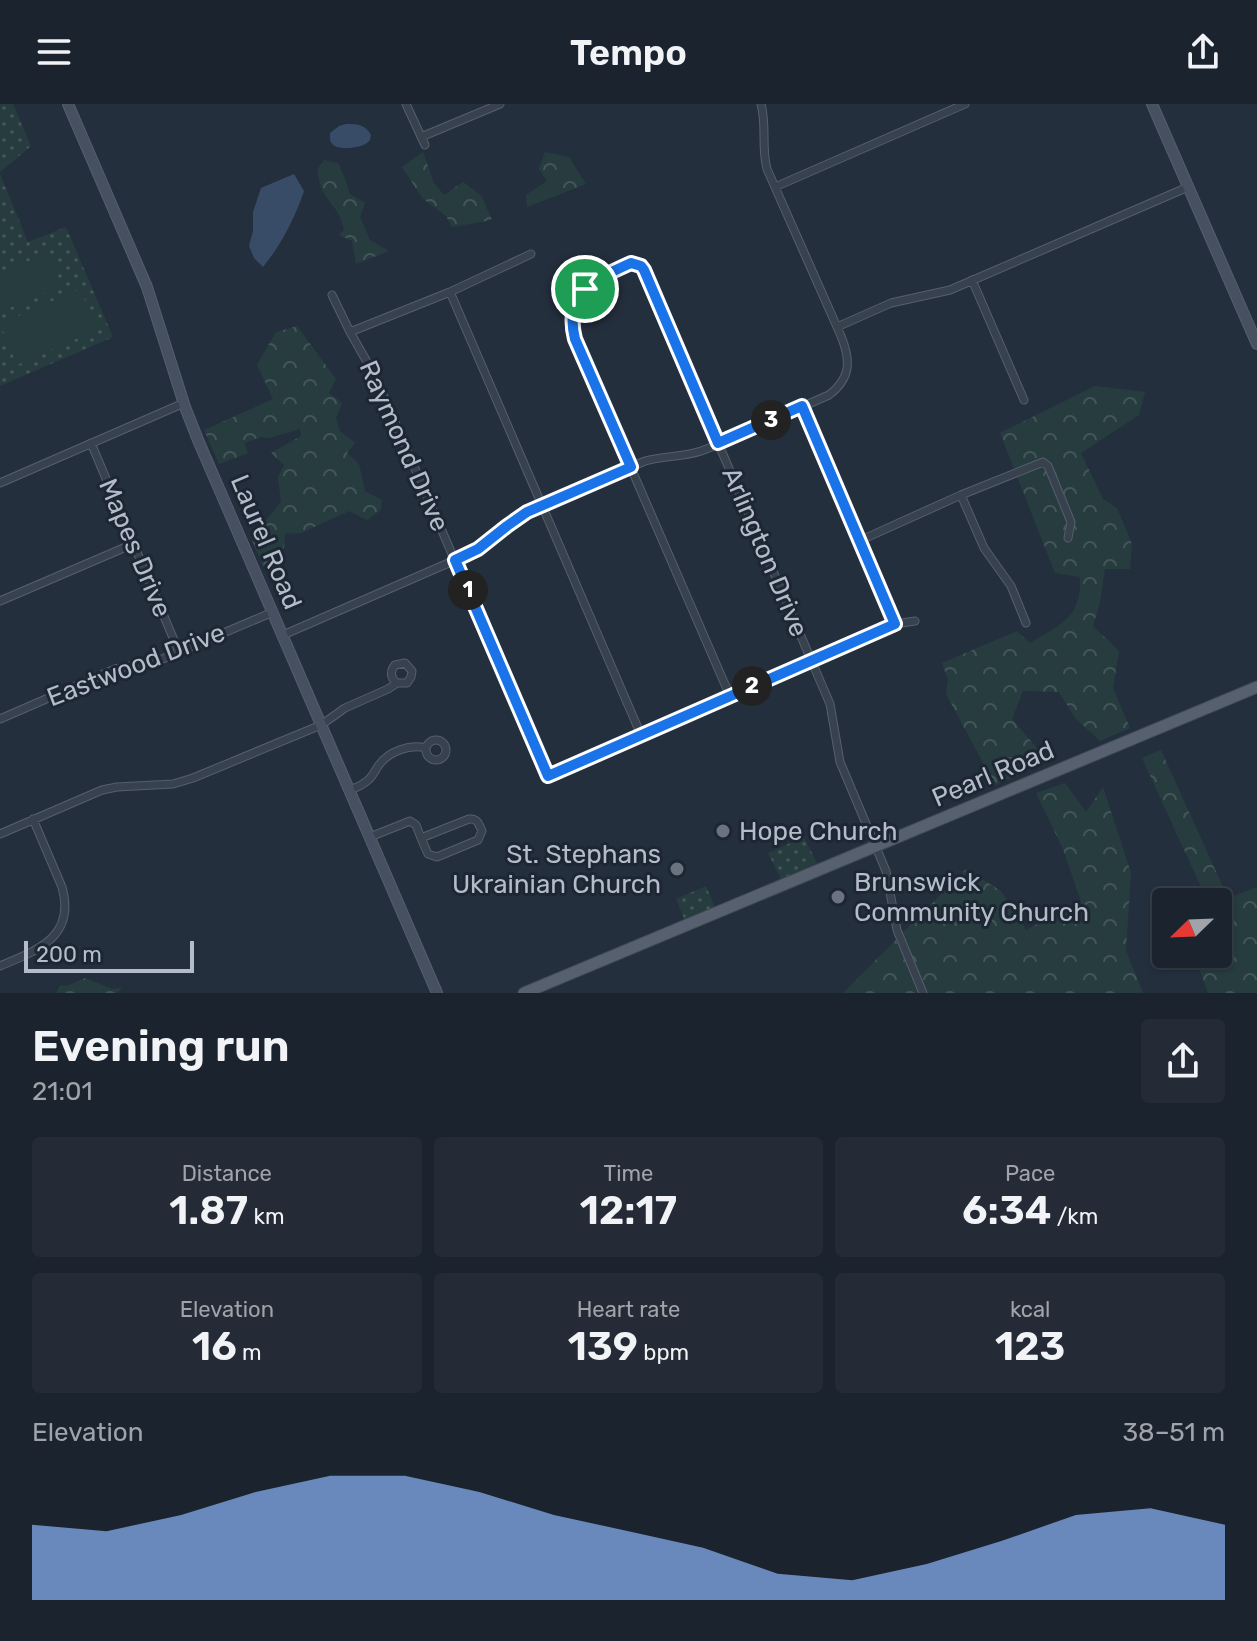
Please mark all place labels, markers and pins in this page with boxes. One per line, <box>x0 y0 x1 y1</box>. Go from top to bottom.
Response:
pin <box>551 255 619 323</box>
pin: 3 <box>751 400 791 440</box>
pin: 1 <box>448 570 488 610</box>
pin: 2 <box>732 666 772 706</box>
place label: Hope Church <box>739 816 898 847</box>
marker: Hope Church <box>714 822 732 840</box>
place label: St. Stephans Ukrainian Church <box>452 839 661 900</box>
marker: St. Stephans Ukrainian Church <box>668 860 686 878</box>
place label: Brunswick Community Church <box>854 867 1089 928</box>
marker: Brunswick Community Church <box>829 888 847 906</box>

